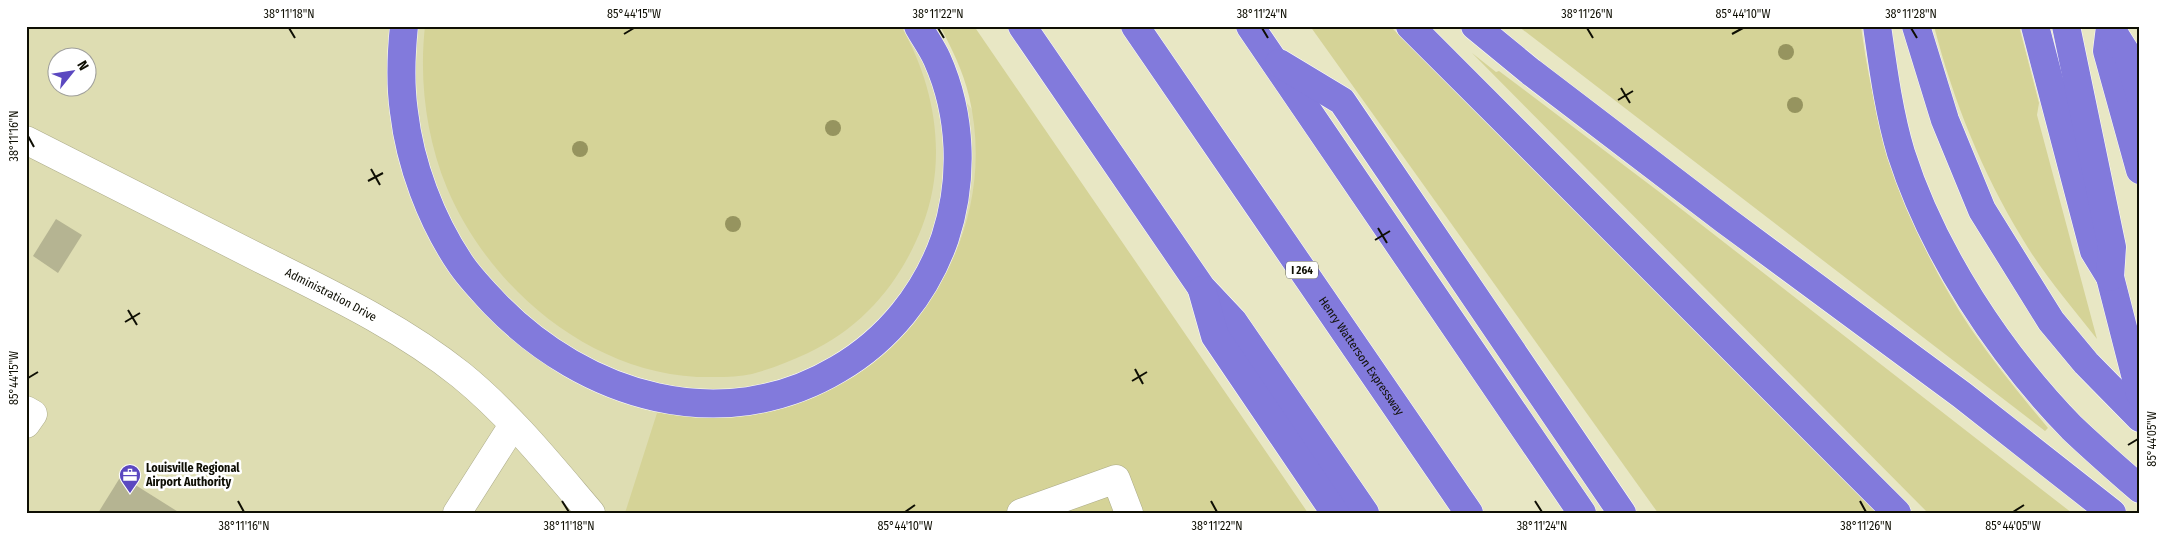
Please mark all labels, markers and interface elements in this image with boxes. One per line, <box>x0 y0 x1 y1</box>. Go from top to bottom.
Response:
text: 38°11'18"N <box>264 7 314 21</box>
text: 85°44'15"W <box>607 7 661 21</box>
text: 38°11'22"N <box>912 7 964 21</box>
text: 38°11'24"N <box>1237 7 1287 21</box>
text: 38°11'26"N <box>1561 7 1613 21</box>
text: 85°44'10"W <box>1716 7 1770 21</box>
text: 38°11'28"N <box>1885 7 1937 21</box>
north arrow <box>48 48 98 98</box>
text: N <box>73 58 92 74</box>
text: 38°11'16"N <box>7 111 21 161</box>
road number: I 264 <box>1286 262 1318 278</box>
street label: Administration Drive <box>283 265 379 324</box>
street label: Henry Watterson Expressway <box>1316 294 1407 418</box>
text: 85°44'15"W <box>7 351 21 405</box>
text: 85°44'05"W <box>2145 411 2159 467</box>
place label: Louisville Regional Airport Authority <box>145 461 240 489</box>
office icon: Louisville Regional Airport Authority <box>118 463 142 494</box>
text: 38°11'16"N <box>219 519 269 533</box>
text: 38°11'18"N <box>544 519 594 533</box>
text: 85°44'10"W <box>878 519 932 533</box>
text: 38°11'22"N <box>1191 519 1243 533</box>
text: 38°11'24"N <box>1517 519 1567 533</box>
text: 38°11'26"N <box>1840 519 1892 533</box>
text: 85°44'05"W <box>1985 519 2041 533</box>

